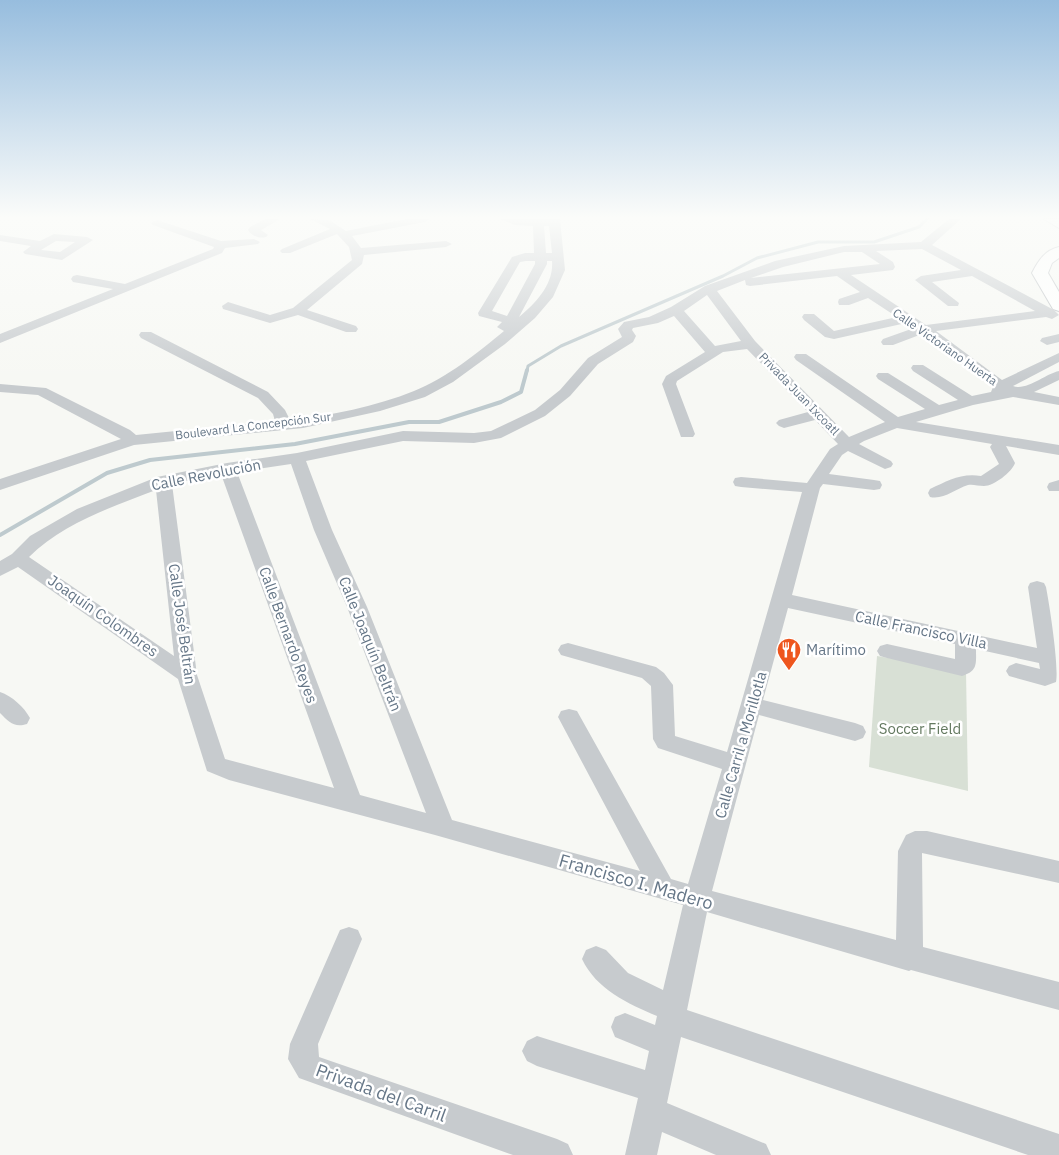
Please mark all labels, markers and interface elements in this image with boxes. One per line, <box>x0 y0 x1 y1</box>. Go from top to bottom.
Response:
street label: Calle Victoriano Huerta <box>890 305 1001 389</box>
street label: Privada Juan Ixcoatl <box>756 349 843 438</box>
street label: Boulevard La Concepción Sur <box>174 408 332 443</box>
street label: Calle Revolución <box>150 455 262 494</box>
street label: Calle José Beltrán <box>165 562 200 685</box>
street label: Calle Bernardo Reyes <box>255 564 322 706</box>
street label: Joaquín Colombres <box>45 571 162 661</box>
street label: Calle Joaquín Beltrán <box>335 574 406 714</box>
street label: Calle Francisco Villa <box>853 606 989 653</box>
restaurant icon: Marítimo <box>776 637 802 671</box>
place label: Marítimo <box>806 640 866 659</box>
street label: Calle Carril a Morillotla <box>710 669 771 821</box>
park label: Soccer Field <box>879 719 961 738</box>
street label: Francisco I. Madero <box>556 849 716 915</box>
street label: Privada del Carril <box>313 1058 450 1127</box>

